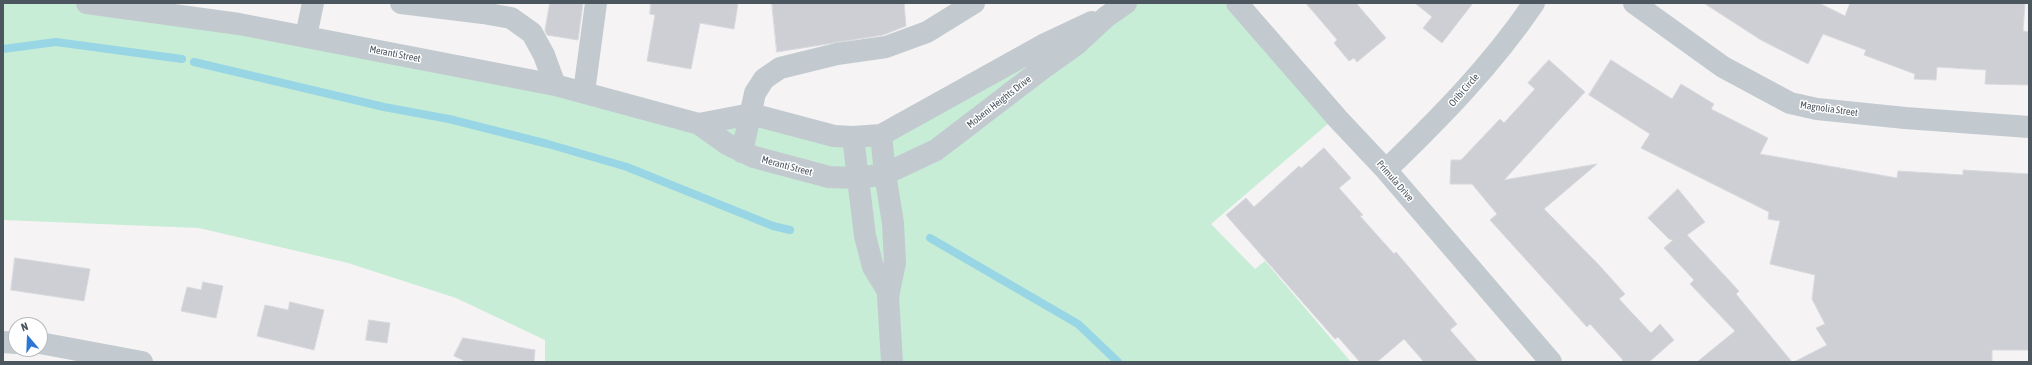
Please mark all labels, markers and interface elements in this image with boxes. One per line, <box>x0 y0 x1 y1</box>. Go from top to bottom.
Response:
street label: Meranti Street <box>368 43 422 65</box>
street label: Oribi Circle <box>1446 71 1482 109</box>
street label: Mobeni Heights Drive <box>964 73 1034 131</box>
street label: Magnolia Street <box>1799 99 1859 119</box>
street label: Meranti Street <box>760 153 814 179</box>
street label: Primula Drive <box>1374 158 1416 204</box>
north arrow <box>8 317 48 357</box>
text: N <box>19 320 29 333</box>

